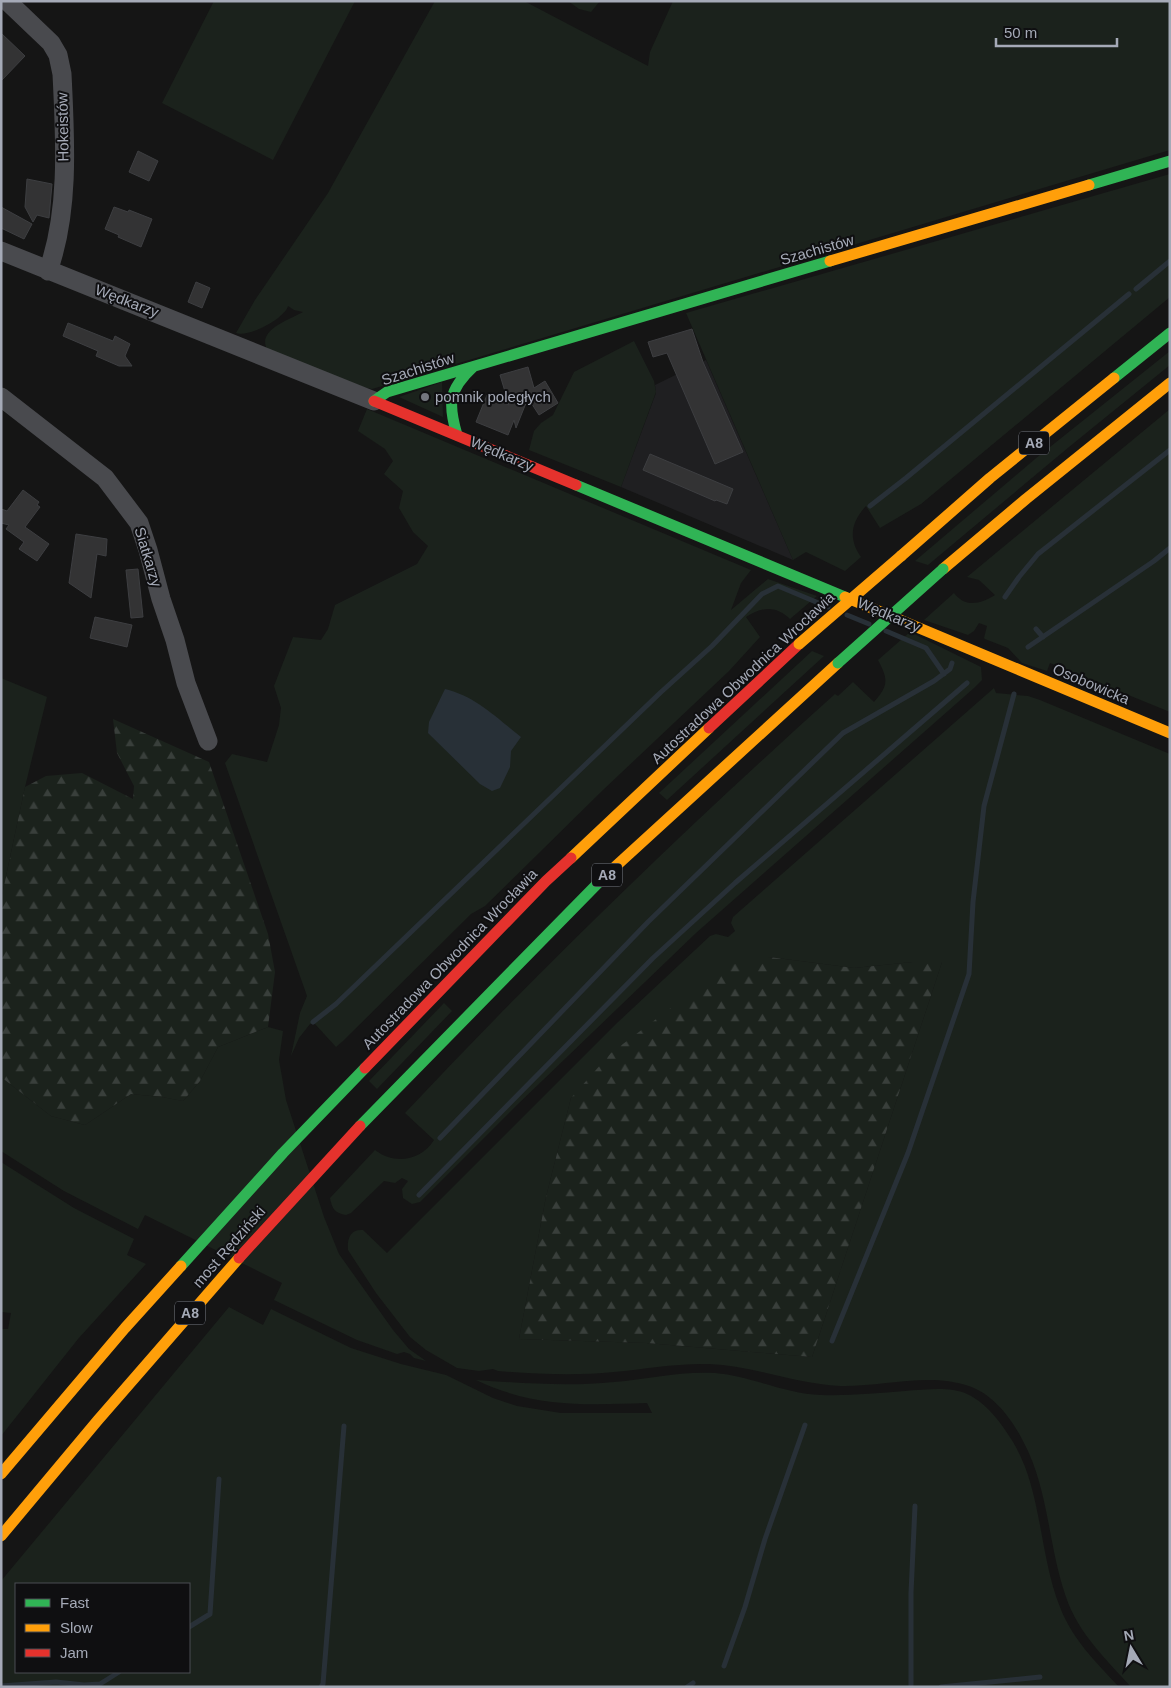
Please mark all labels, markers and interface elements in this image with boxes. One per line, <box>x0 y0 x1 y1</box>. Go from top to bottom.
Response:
scale bar <box>996 15 1117 47</box>
text: 50 m <box>1004 24 1037 41</box>
street label: Hokeistów <box>53 92 72 162</box>
street label: Szachistów <box>778 231 856 268</box>
street label: Wędkarzy <box>93 281 162 321</box>
street label: Szachistów <box>379 349 457 388</box>
place label: pomnik poległych <box>435 388 551 405</box>
marker: pomnik poległych <box>419 391 431 403</box>
road number: A8 <box>1019 432 1049 454</box>
street label: Wędkarzy <box>468 433 537 475</box>
street label: Siatkarzy <box>131 525 166 589</box>
street label: Autostradowa Obwodnica Wrocławia <box>648 588 838 767</box>
street label: Wędkarzy <box>855 594 924 636</box>
street label: Osobowicka <box>1050 660 1133 708</box>
road number: A8 <box>592 864 622 886</box>
street label: Autostradowa Obwodnica Wrocławia <box>359 865 541 1052</box>
street label: most Rędziński <box>189 1203 268 1291</box>
road number: A8 <box>175 1302 205 1325</box>
legend <box>15 1583 190 1673</box>
text: Fast <box>60 1594 90 1611</box>
text: Slow <box>60 1619 93 1636</box>
north arrow <box>1106 1623 1156 1673</box>
text: N <box>1122 1626 1135 1644</box>
text: Jam <box>60 1644 88 1661</box>

